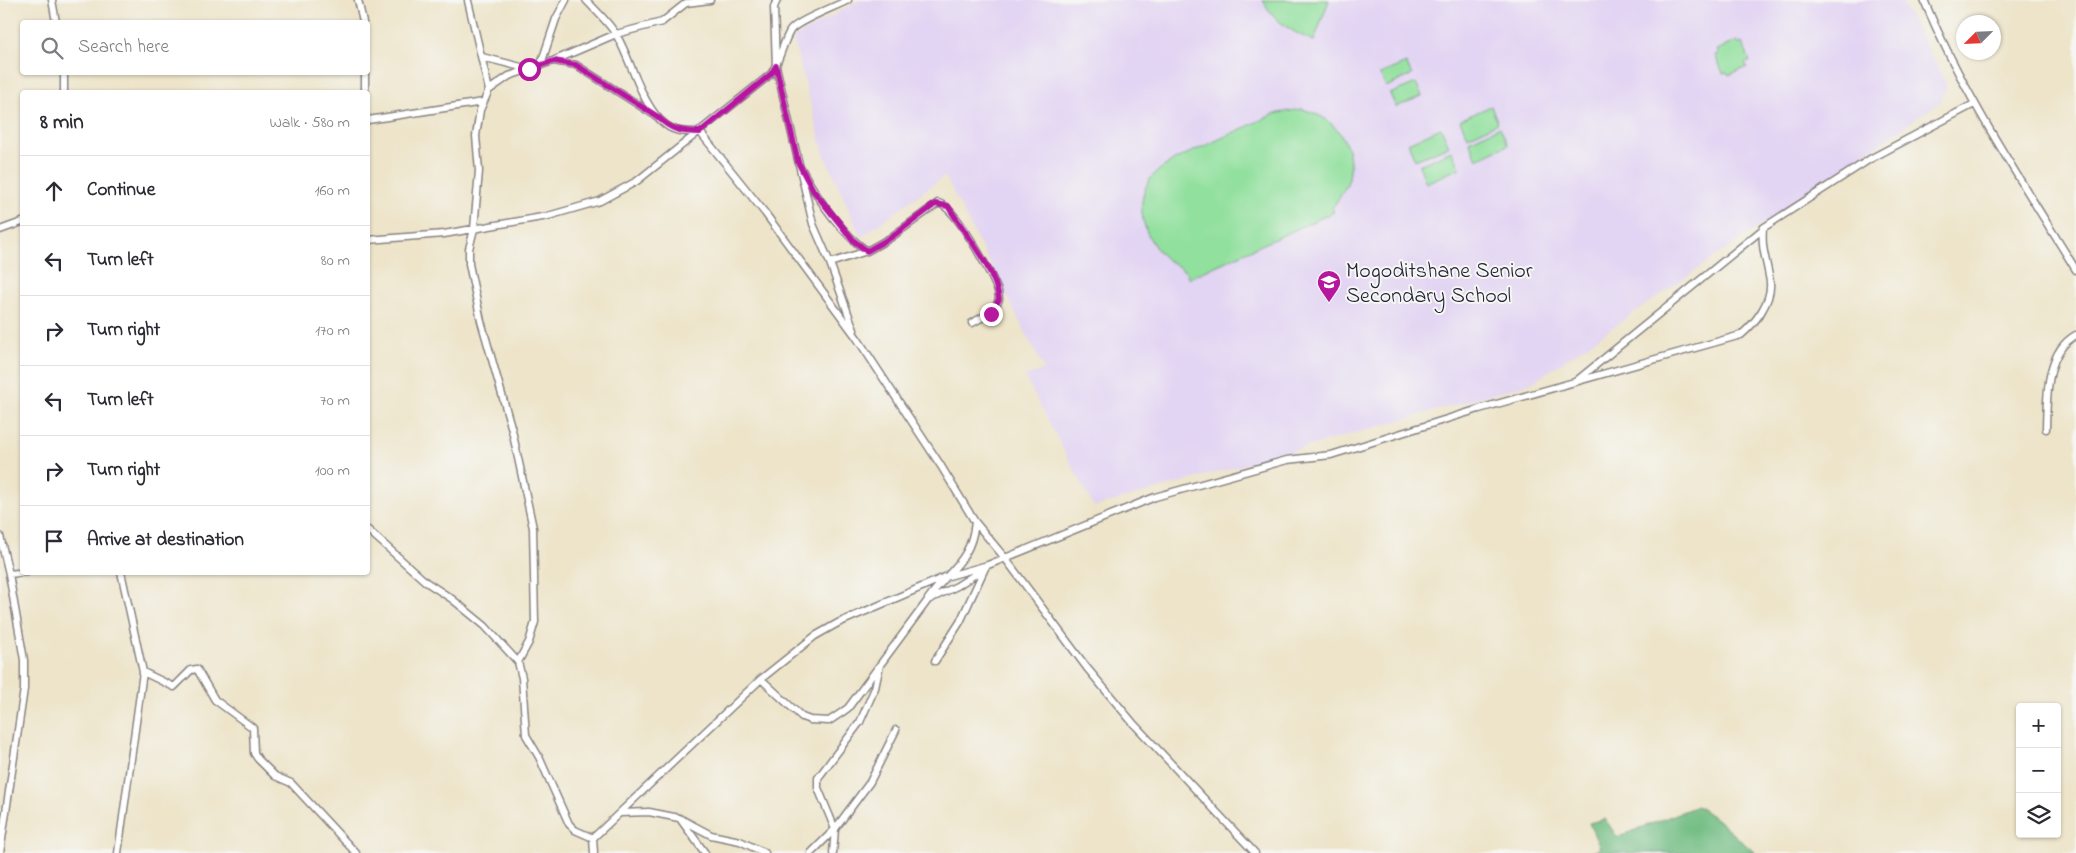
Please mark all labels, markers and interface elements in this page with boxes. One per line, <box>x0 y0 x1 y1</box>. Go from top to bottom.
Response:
north arrow <box>1956 15 2001 60</box>
search box <box>20 20 370 75</box>
icon: search <box>38 34 66 62</box>
text: Search here <box>78 34 169 61</box>
route start <box>518 58 541 81</box>
text: 8 min <box>40 108 84 138</box>
text: Walk · 580 m <box>269 111 350 135</box>
icon: ahead <box>40 177 68 205</box>
text: Continue <box>87 177 155 204</box>
text: 160 m <box>315 179 350 203</box>
icon: left <box>40 247 68 275</box>
text: Turn left <box>87 247 154 274</box>
text: 80 m <box>321 249 350 273</box>
place label: Mogoditshane Senior Secondary School <box>1346 256 1533 314</box>
school or university icon: Mogoditshane Senior Secondary School <box>1316 269 1342 303</box>
route end <box>980 303 1003 326</box>
icon: right <box>40 317 68 345</box>
text: Turn right <box>87 317 160 344</box>
text: 170 m <box>315 319 350 343</box>
icon: left <box>40 387 68 415</box>
text: Turn left <box>87 387 154 414</box>
text: 70 m <box>320 389 350 413</box>
icon: right <box>40 457 68 485</box>
text: Turn right <box>87 457 160 484</box>
text: 100 m <box>315 459 350 483</box>
icon: arrive <box>40 527 68 555</box>
text: Arrive at destination <box>87 527 244 554</box>
map controls <box>2016 703 2061 838</box>
button: + <box>2016 703 2061 748</box>
button: − <box>2016 748 2061 793</box>
button: layers <box>2016 793 2061 838</box>

